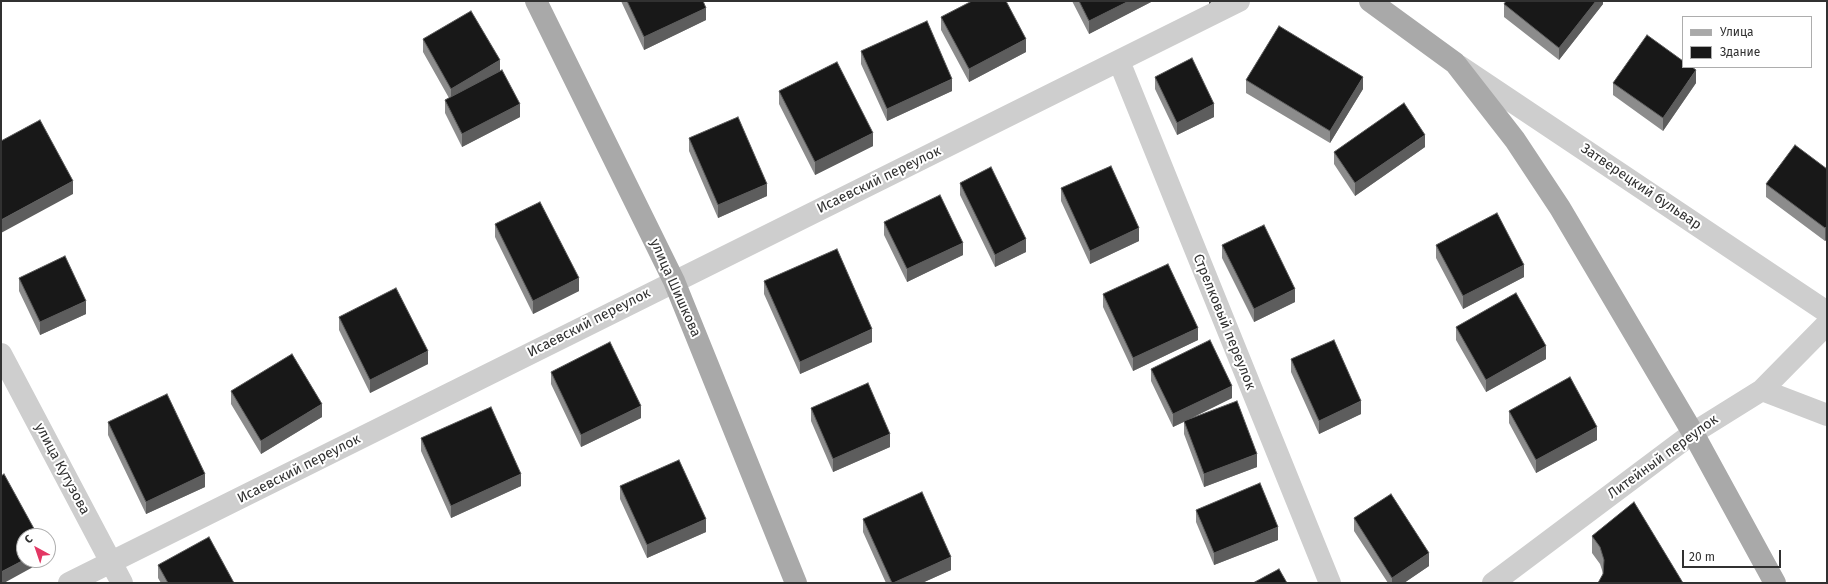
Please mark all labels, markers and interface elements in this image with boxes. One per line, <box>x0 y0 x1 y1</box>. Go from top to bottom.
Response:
legend <box>1682 16 1812 68</box>
text: Улица <box>1720 25 1754 39</box>
text: Здание <box>1720 45 1760 59</box>
street label: Затверецкий бульвар <box>1577 140 1705 234</box>
street label: Исаевский переулок <box>814 143 944 217</box>
street label: улица Шишкова <box>646 236 704 340</box>
street label: Стрелковый переулок <box>1189 252 1259 392</box>
street label: Исаевский переулок <box>525 285 653 361</box>
street label: Литейный переулок <box>1605 411 1721 503</box>
street label: улица Кутузова <box>31 420 93 518</box>
street label: Исаевский переулок <box>235 431 363 507</box>
north arrow <box>16 528 56 568</box>
text: С <box>22 532 35 546</box>
scale bar <box>1684 542 1783 568</box>
text: 20 m <box>1689 550 1715 564</box>

